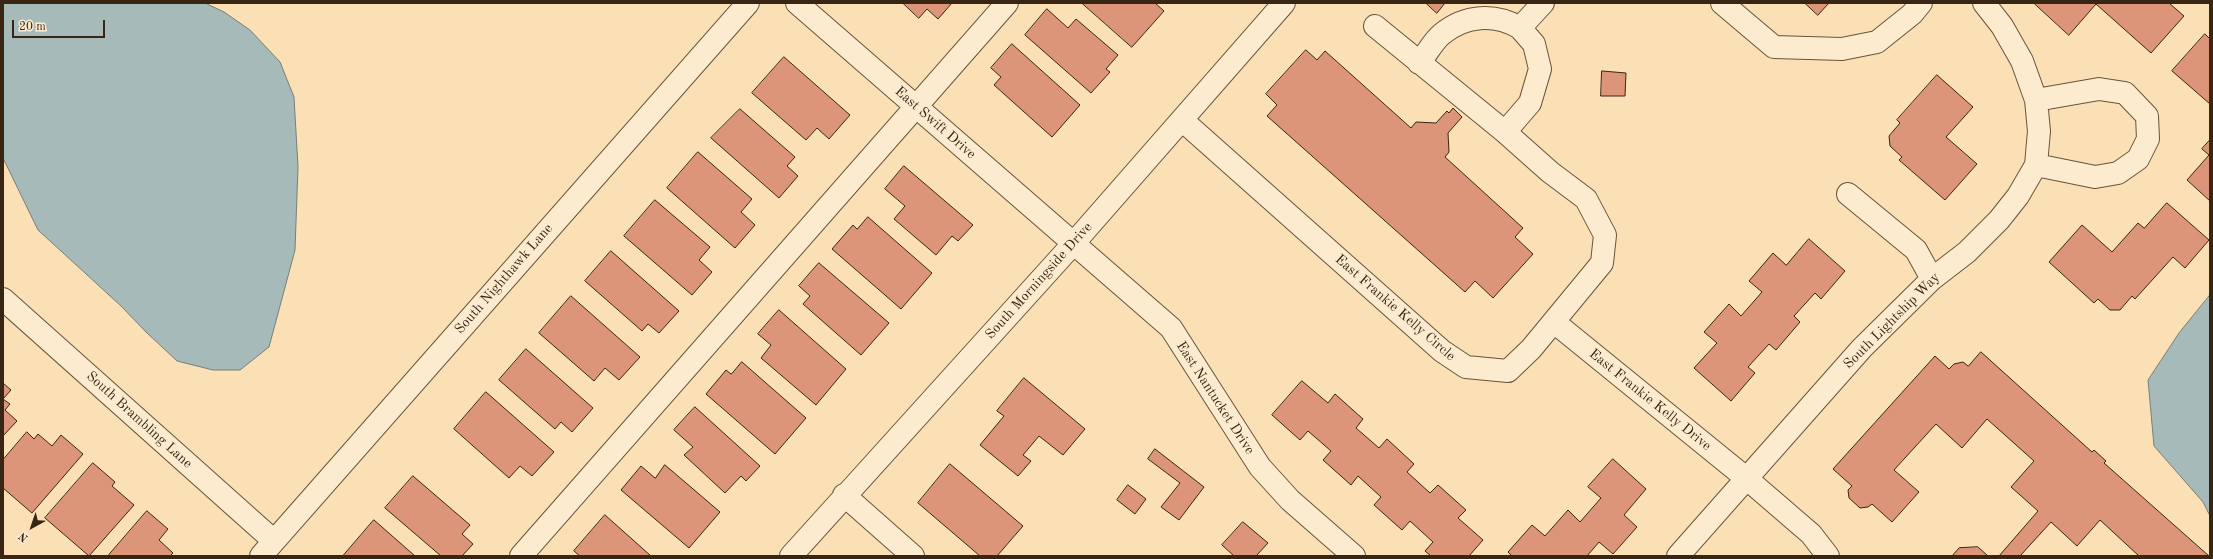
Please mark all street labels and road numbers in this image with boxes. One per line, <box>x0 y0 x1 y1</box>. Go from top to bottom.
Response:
street label: East Swift Drive <box>891 83 979 163</box>
street label: South Morningside Drive <box>982 219 1096 343</box>
street label: South Nighthawk Lane <box>451 220 557 338</box>
street label: East Frankie Kelly Circle <box>1331 251 1459 365</box>
street label: South Lightship Way <box>1840 269 1944 373</box>
street label: East Nantucket Drive <box>1172 338 1258 458</box>
street label: East Frankie Kelly Drive <box>1586 346 1714 454</box>
street label: South Brambling Lane <box>82 368 196 472</box>

